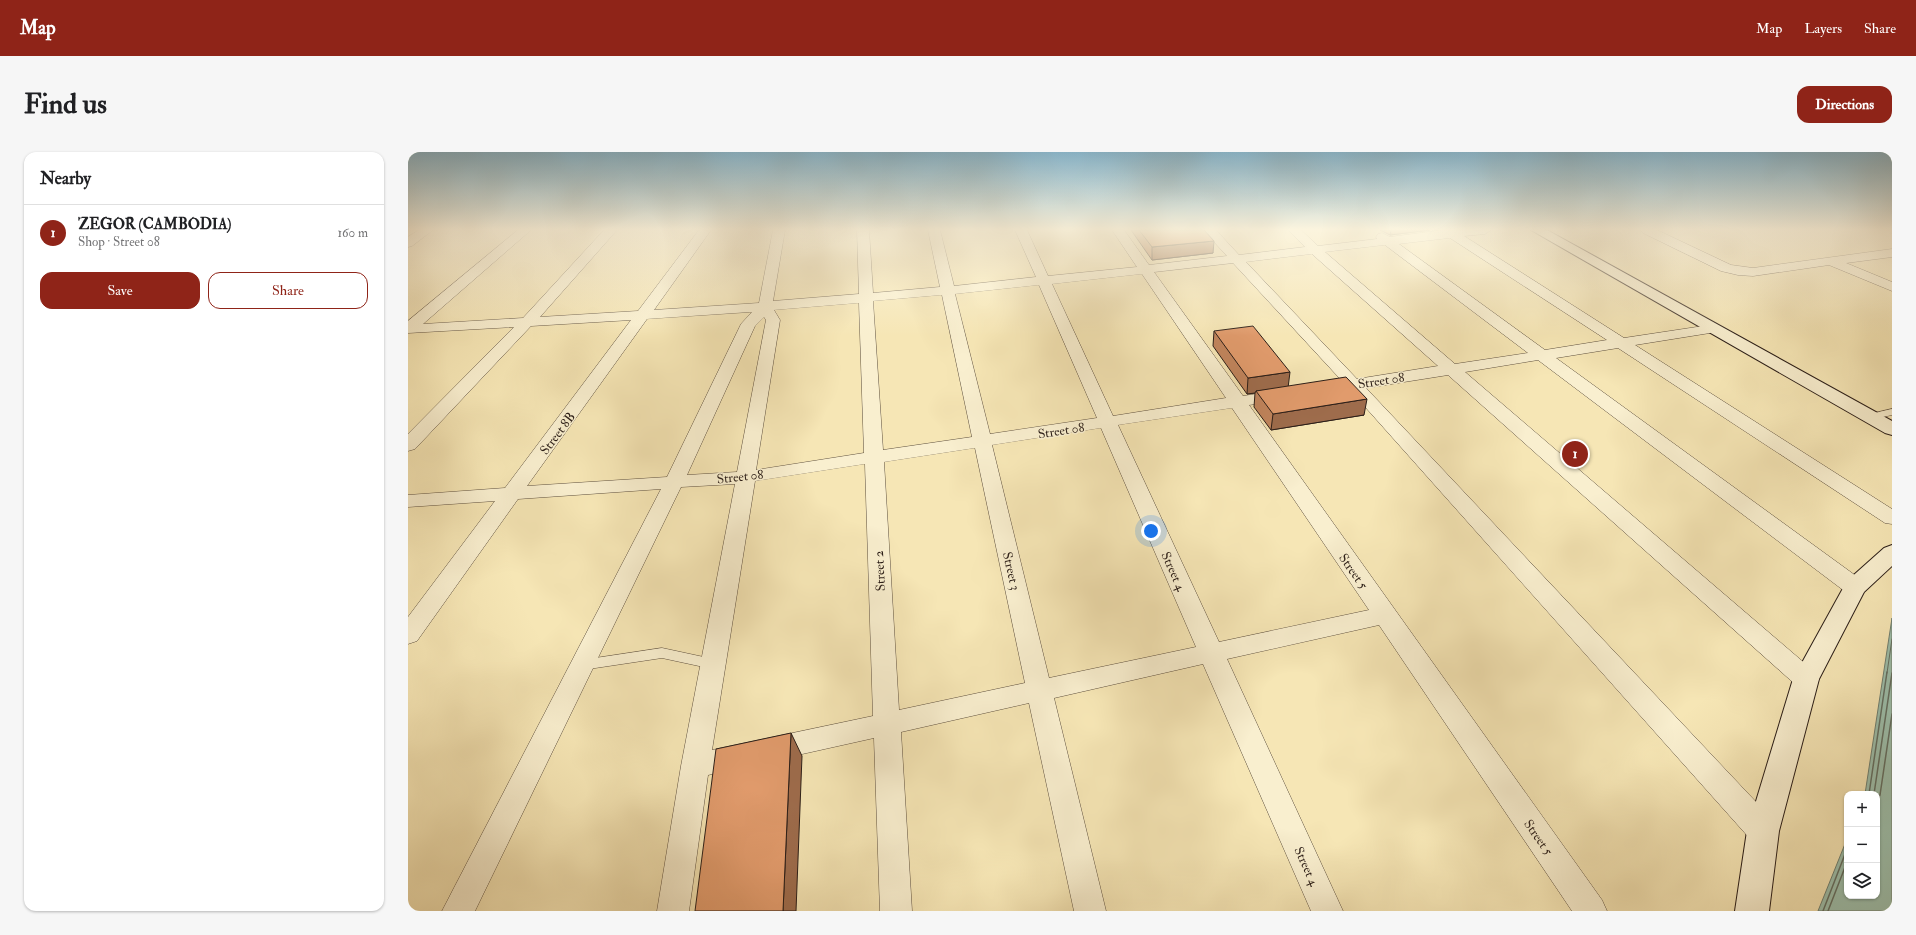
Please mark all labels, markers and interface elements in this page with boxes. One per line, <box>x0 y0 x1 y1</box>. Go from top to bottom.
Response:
text: Map <box>20 16 56 40</box>
text: Map <box>1756 20 1782 37</box>
text: Layers <box>1804 20 1842 37</box>
text: Share <box>1864 20 1896 37</box>
button: Directions <box>1797 86 1892 123</box>
text: Find us <box>24 87 107 122</box>
text: Nearby <box>40 168 91 189</box>
text: ZEGOR (CAMBODIA) <box>78 215 231 234</box>
text: 1 <box>51 225 55 241</box>
text: 160 m <box>337 225 368 241</box>
text: Shop · Street 08 <box>78 234 160 250</box>
button: Save <box>40 272 200 309</box>
button: Share <box>208 272 368 309</box>
street label: Street 08 <box>1357 369 1406 393</box>
street label: Street 8B <box>537 409 579 458</box>
street label: Street 08 <box>1037 419 1086 443</box>
pin: 1 <box>1562 439 1588 469</box>
street label: Street 08 <box>716 467 764 487</box>
your location <box>1141 521 1161 541</box>
street label: Street 4 <box>1157 549 1189 594</box>
street label: Street 2 <box>871 550 889 592</box>
street label: Street 3 <box>999 550 1023 592</box>
street label: Street 5 <box>1335 551 1371 593</box>
map controls <box>1844 791 1880 899</box>
button: + <box>1844 791 1880 827</box>
street label: Street 5 <box>1520 817 1556 859</box>
button: − <box>1844 827 1880 863</box>
street label: Street 4 <box>1290 844 1322 889</box>
button: layers <box>1844 863 1880 899</box>

